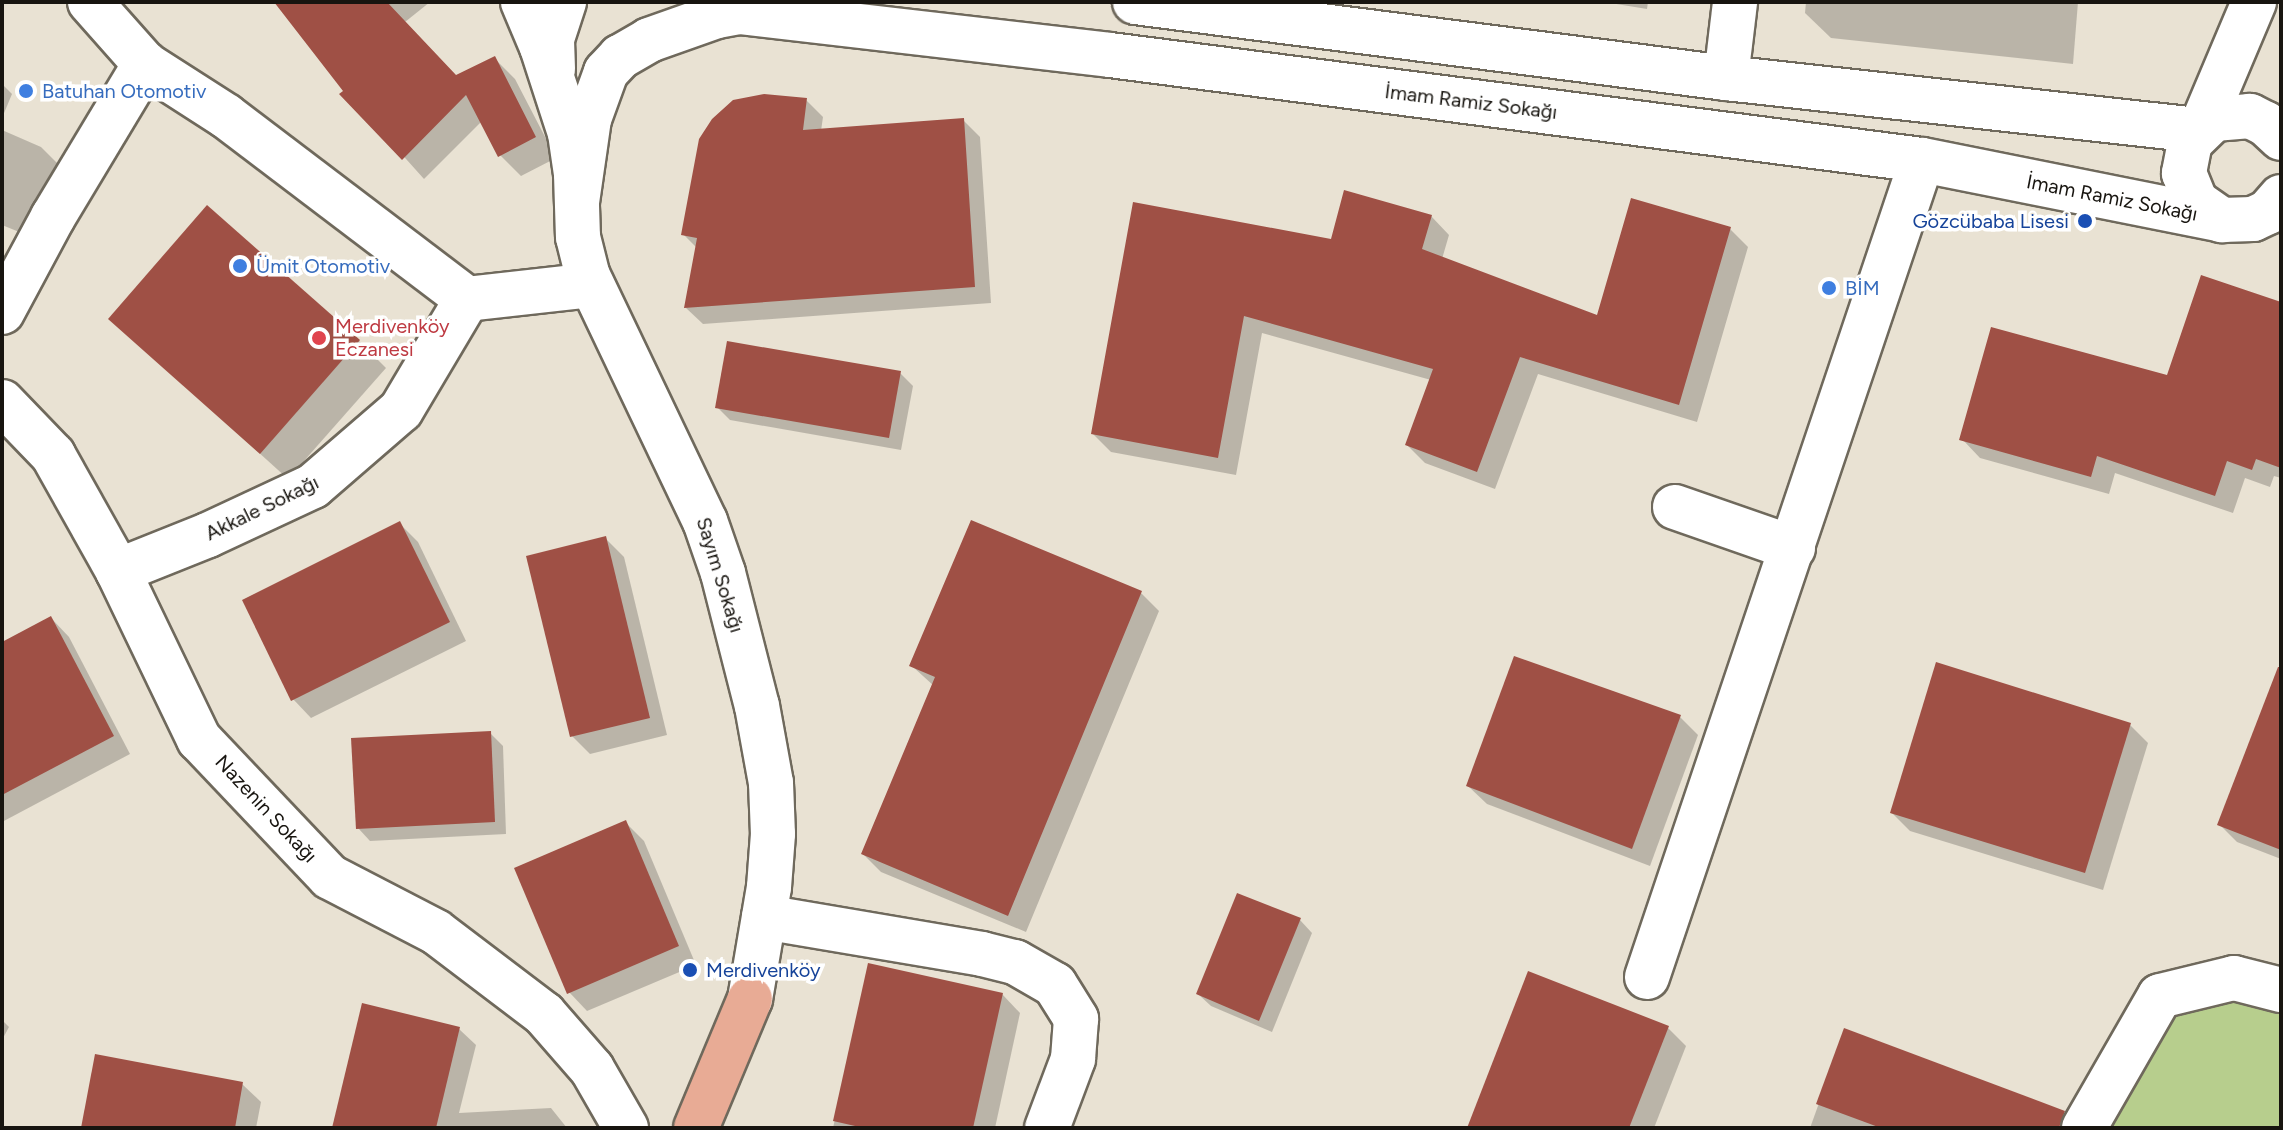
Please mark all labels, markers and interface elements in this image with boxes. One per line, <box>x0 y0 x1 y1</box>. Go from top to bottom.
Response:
place label: Batuhan Otomotiv <box>42 79 206 103</box>
street label: İmam Ramiz Sokağı <box>1383 80 1559 124</box>
marker: Batuhan Otomotiv <box>17 82 35 100</box>
street label: İmam Ramiz Sokağı <box>2024 170 2200 226</box>
place label: Gözcübaba Lisesi <box>1912 209 2069 233</box>
marker: Gözcübaba Lisesi <box>2076 212 2094 230</box>
place label: Ümit Otomotiv <box>256 254 390 278</box>
marker: Ümit Otomotiv <box>231 257 249 275</box>
place label: BİM <box>1845 276 1880 300</box>
marker: BİM <box>1820 279 1838 297</box>
place label: Merdivenköy Eczanesi <box>335 314 450 361</box>
marker: Merdivenköy Eczanesi <box>310 329 328 347</box>
street label: Akkale Sokağı <box>201 470 323 546</box>
street label: Sayım Sokağı <box>691 514 749 636</box>
street label: Nazenin Sokağı <box>210 750 322 868</box>
place label: Merdivenköy <box>706 958 821 982</box>
marker: Merdivenköy <box>681 961 699 979</box>

